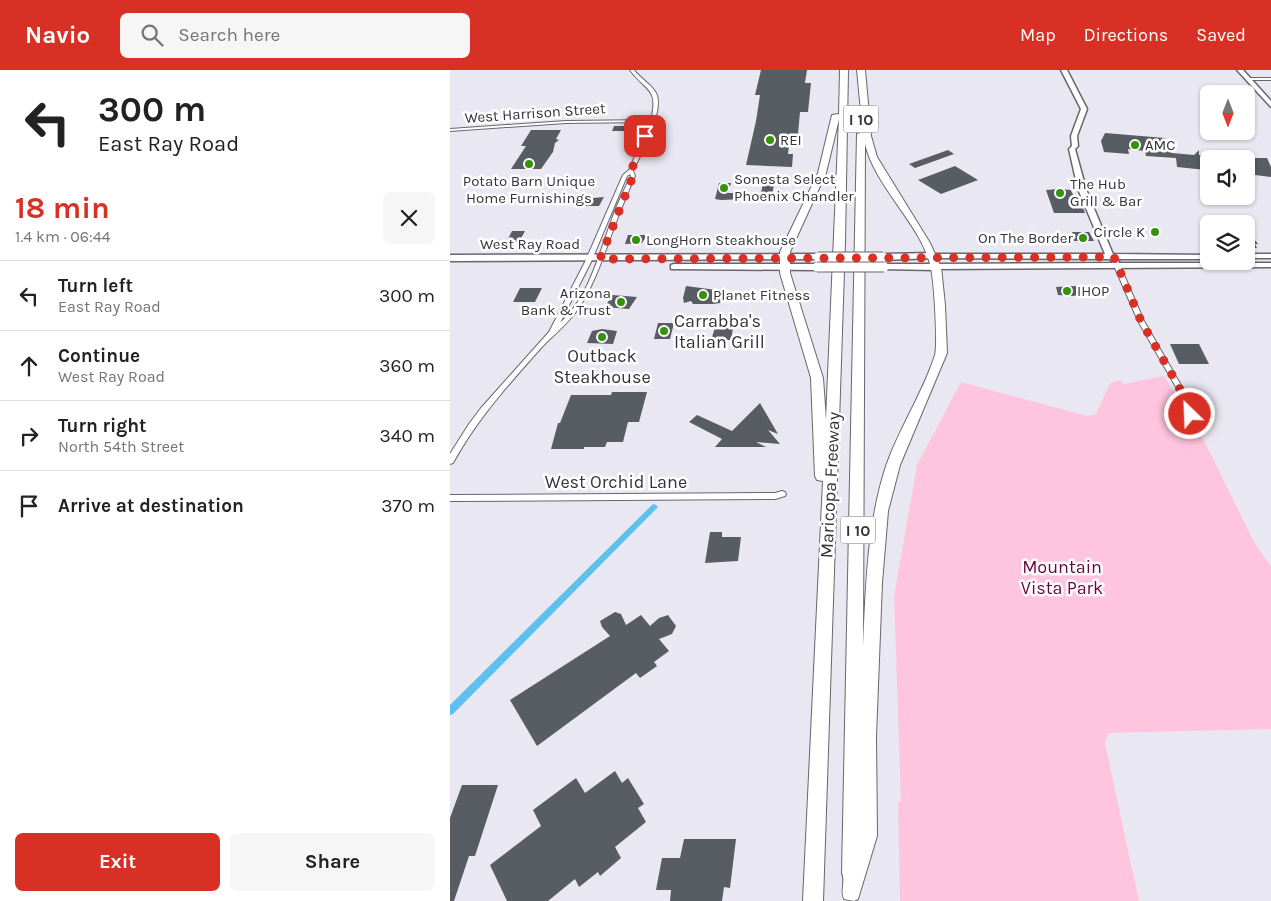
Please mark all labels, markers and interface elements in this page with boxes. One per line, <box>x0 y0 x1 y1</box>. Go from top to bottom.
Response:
search box <box>120 13 470 58</box>
text: Navio <box>25 21 90 49</box>
icon: search <box>138 21 166 49</box>
text: Search here <box>178 24 280 46</box>
text: Map <box>1020 24 1056 46</box>
text: Directions <box>1084 24 1168 46</box>
text: Saved <box>1196 24 1246 46</box>
north arrow <box>1200 85 1255 140</box>
map controls <box>1200 85 1255 270</box>
text: 300 m <box>98 89 206 130</box>
icon: left <box>15 90 80 155</box>
street label: West Harrison Street <box>464 99 606 127</box>
road number: I 10 <box>844 106 878 132</box>
pin <box>624 115 666 157</box>
icon: arrive <box>631 122 659 150</box>
text: East Ray Road <box>98 131 239 157</box>
place label: REI <box>780 131 802 149</box>
marker: REI <box>764 134 776 146</box>
place label: AMC <box>1145 136 1176 154</box>
marker: AMC <box>1129 139 1141 151</box>
button: sound <box>1200 150 1255 205</box>
marker: Potato Barn Unique Home Furnishings <box>523 158 535 170</box>
place label: Sonesta Select Phoenix Chandler <box>734 170 854 205</box>
place label: Potato Barn Unique Home Furnishings <box>463 172 595 207</box>
place label: The Hub Grill & Bar <box>1070 175 1142 210</box>
marker: Sonesta Select Phoenix Chandler <box>718 182 730 194</box>
marker: The Hub Grill & Bar <box>1054 187 1066 199</box>
text: 18 min <box>15 190 110 226</box>
button: close <box>383 192 435 244</box>
button: layers <box>1200 215 1255 270</box>
place label: Circle K <box>1094 223 1145 241</box>
marker: Circle K <box>1149 226 1161 238</box>
text: 1.4 km · 06:44 <box>15 227 111 246</box>
place label: On The Border <box>978 229 1074 247</box>
place label: LongHorn Steakhouse <box>646 231 796 249</box>
marker: On The Border <box>1077 232 1089 244</box>
marker: LongHorn Steakhouse <box>630 234 642 246</box>
street label: West Ray Road <box>480 235 580 253</box>
text: Turn left <box>58 275 133 297</box>
icon: left <box>15 282 43 310</box>
place label: IHOP <box>1077 282 1109 300</box>
place label: Arizona Bank & Trust <box>521 284 611 319</box>
text: 300 m <box>379 285 435 307</box>
marker: IHOP <box>1061 285 1073 297</box>
place label: Planet Fitness <box>713 286 810 304</box>
marker: Planet Fitness <box>697 289 709 301</box>
marker: Arizona Bank & Trust <box>615 296 627 308</box>
text: East Ray Road <box>58 297 161 316</box>
place label: Carrabba's Italian Grill <box>674 310 765 353</box>
marker: Carrabba's Italian Grill <box>658 325 670 337</box>
marker: Outback Steakhouse <box>596 331 608 343</box>
text: Continue <box>58 345 140 367</box>
place label: Outback Steakhouse <box>553 345 651 388</box>
icon: ahead <box>15 352 43 380</box>
text: 360 m <box>379 355 435 377</box>
text: West Ray Road <box>58 367 165 386</box>
position arrow <box>1163 387 1215 439</box>
street label: Maricopa Freeway <box>815 411 845 559</box>
text: Turn right <box>58 415 147 437</box>
icon: right <box>15 422 43 450</box>
text: 340 m <box>380 425 435 447</box>
text: North 54th Street <box>58 437 184 456</box>
street label: West Orchid Lane <box>545 471 687 493</box>
icon: arrive <box>15 492 43 520</box>
text: Arrive at destination <box>58 495 244 517</box>
text: 370 m <box>381 495 435 517</box>
road number: I 10 <box>840 516 876 544</box>
park label: Mountain Vista Park <box>1021 556 1103 599</box>
button: Exit <box>15 833 220 891</box>
button: Share <box>230 833 435 891</box>

